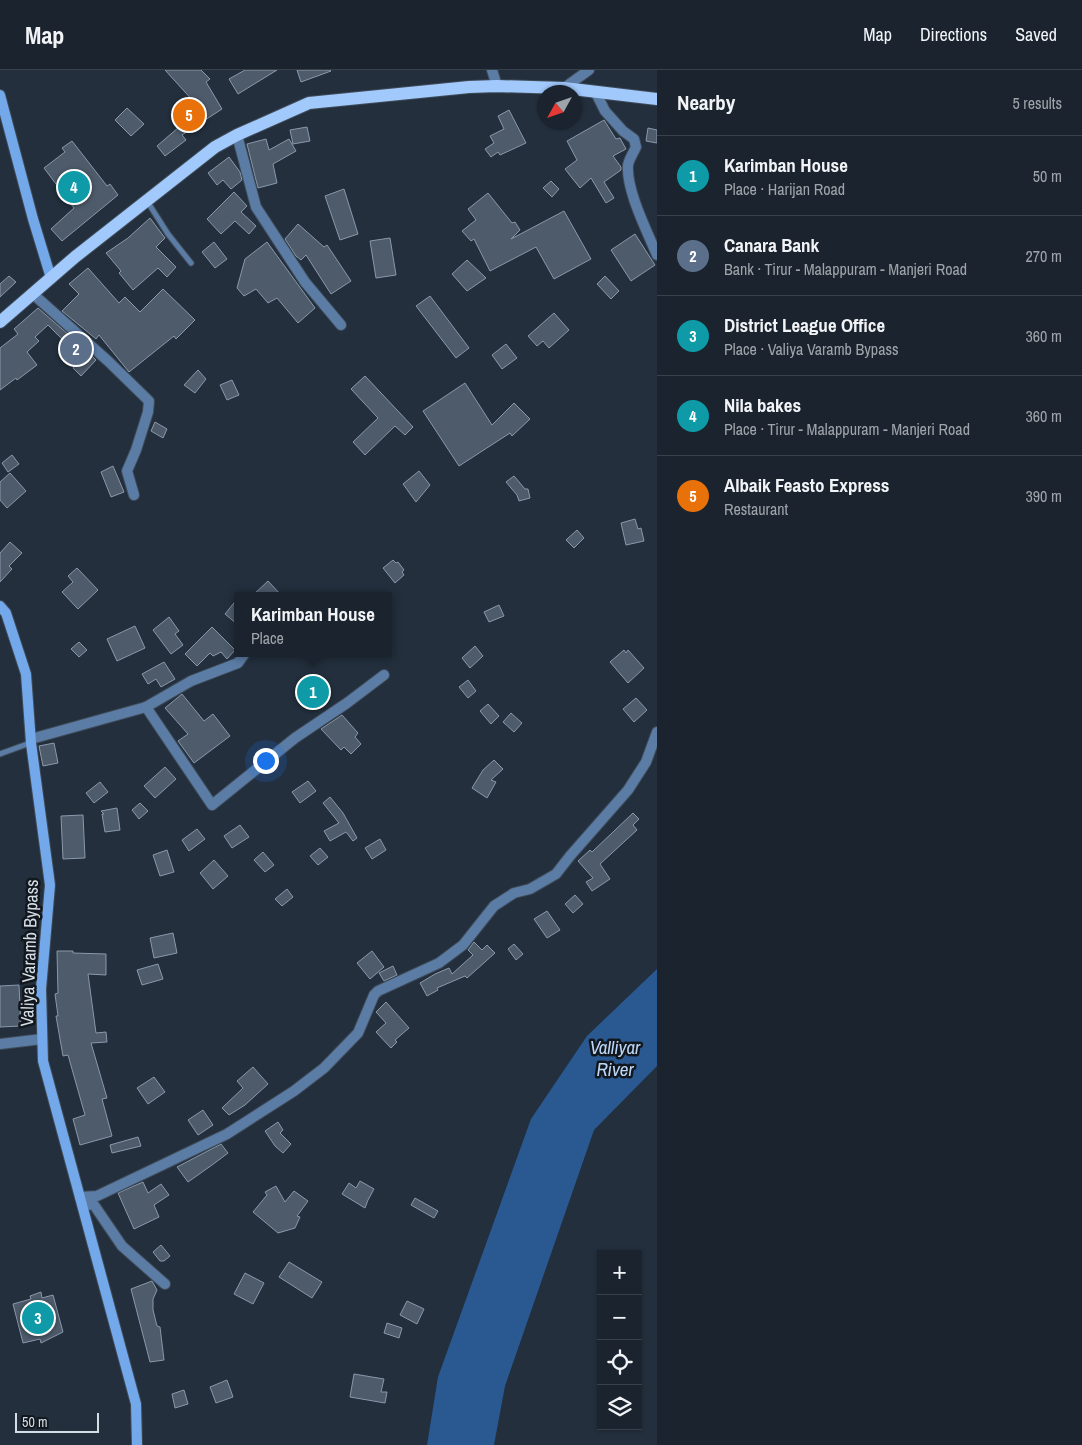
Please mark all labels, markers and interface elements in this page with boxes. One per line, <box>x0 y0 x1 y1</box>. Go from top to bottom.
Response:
text: Map <box>25 19 64 51</box>
text: Map <box>863 22 892 47</box>
text: Directions <box>920 22 987 47</box>
text: Saved <box>1015 22 1057 47</box>
north arrow <box>537 85 582 130</box>
text: Nearby <box>677 88 735 117</box>
text: 5 results <box>1012 92 1062 114</box>
pin: 5 <box>173 96 205 134</box>
text: Karimban House <box>724 152 848 178</box>
text: 1 <box>689 165 697 187</box>
text: 50 m <box>1033 165 1062 187</box>
pin: 4 <box>58 168 90 206</box>
text: Place · Harijan Road <box>724 178 845 200</box>
text: Canara Bank <box>724 232 819 258</box>
text: 2 <box>689 245 697 267</box>
text: 270 m <box>1026 245 1062 267</box>
text: Bank · Tirur - Malappuram - Manjeri Road <box>724 258 967 280</box>
text: District League Office <box>724 312 885 338</box>
text: 3 <box>689 325 697 347</box>
text: 360 m <box>1026 325 1062 347</box>
pin: 2 <box>60 330 92 368</box>
text: Place · Valiya Varamb Bypass <box>724 338 899 360</box>
text: Nila bakes <box>724 392 801 418</box>
text: 4 <box>689 405 697 427</box>
text: 360 m <box>1026 405 1062 427</box>
text: Place · Tirur - Malappuram - Manjeri Road <box>724 418 970 440</box>
text: Albaik Feasto Express <box>724 472 890 498</box>
text: 5 <box>689 485 697 507</box>
text: 390 m <box>1026 485 1062 507</box>
text: Restaurant <box>724 498 788 520</box>
popup <box>234 592 392 657</box>
text: Karimban House <box>251 601 375 627</box>
text: Place <box>251 627 284 649</box>
pin: 1 <box>297 673 329 711</box>
your location <box>253 748 279 774</box>
street label: Valiya Varamb Bypass <box>14 879 44 1027</box>
water label: Valliyar River <box>590 1034 641 1082</box>
map controls <box>597 1250 642 1430</box>
button: + <box>597 1250 642 1295</box>
button: − <box>597 1295 642 1340</box>
pin: 3 <box>22 1299 54 1337</box>
button: locate <box>597 1340 642 1385</box>
button: layers <box>597 1385 642 1430</box>
scale bar <box>15 1410 99 1433</box>
text: 50 m <box>22 1413 48 1431</box>

